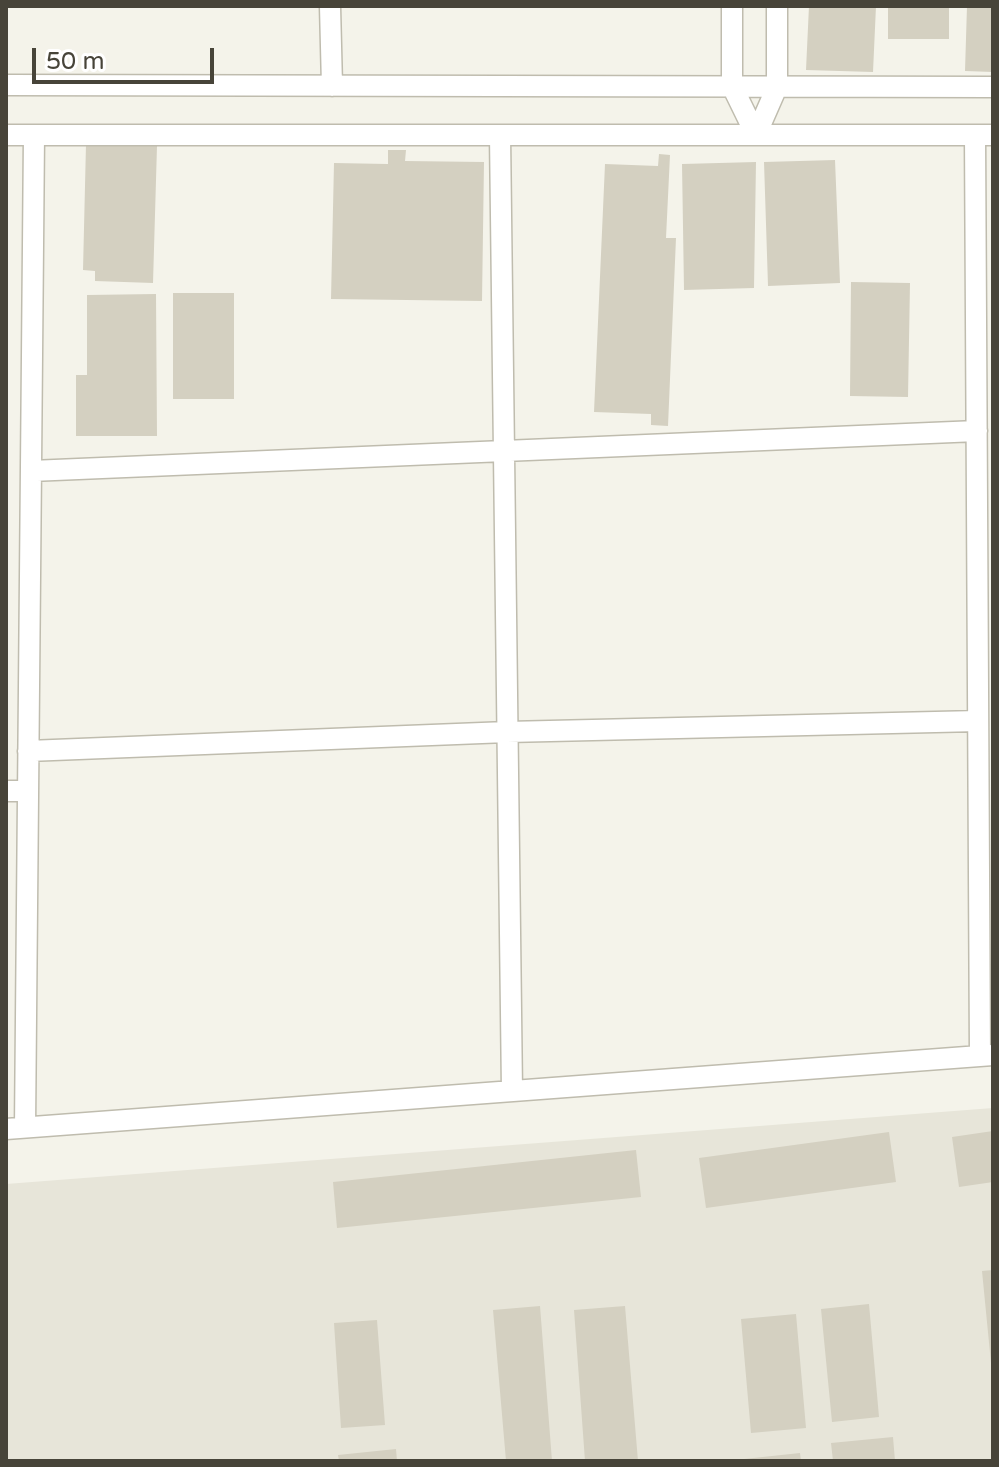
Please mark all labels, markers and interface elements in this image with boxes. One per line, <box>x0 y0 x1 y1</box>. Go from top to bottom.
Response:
scale bar <box>36 32 218 82</box>
text: 50 m <box>46 47 104 76</box>

